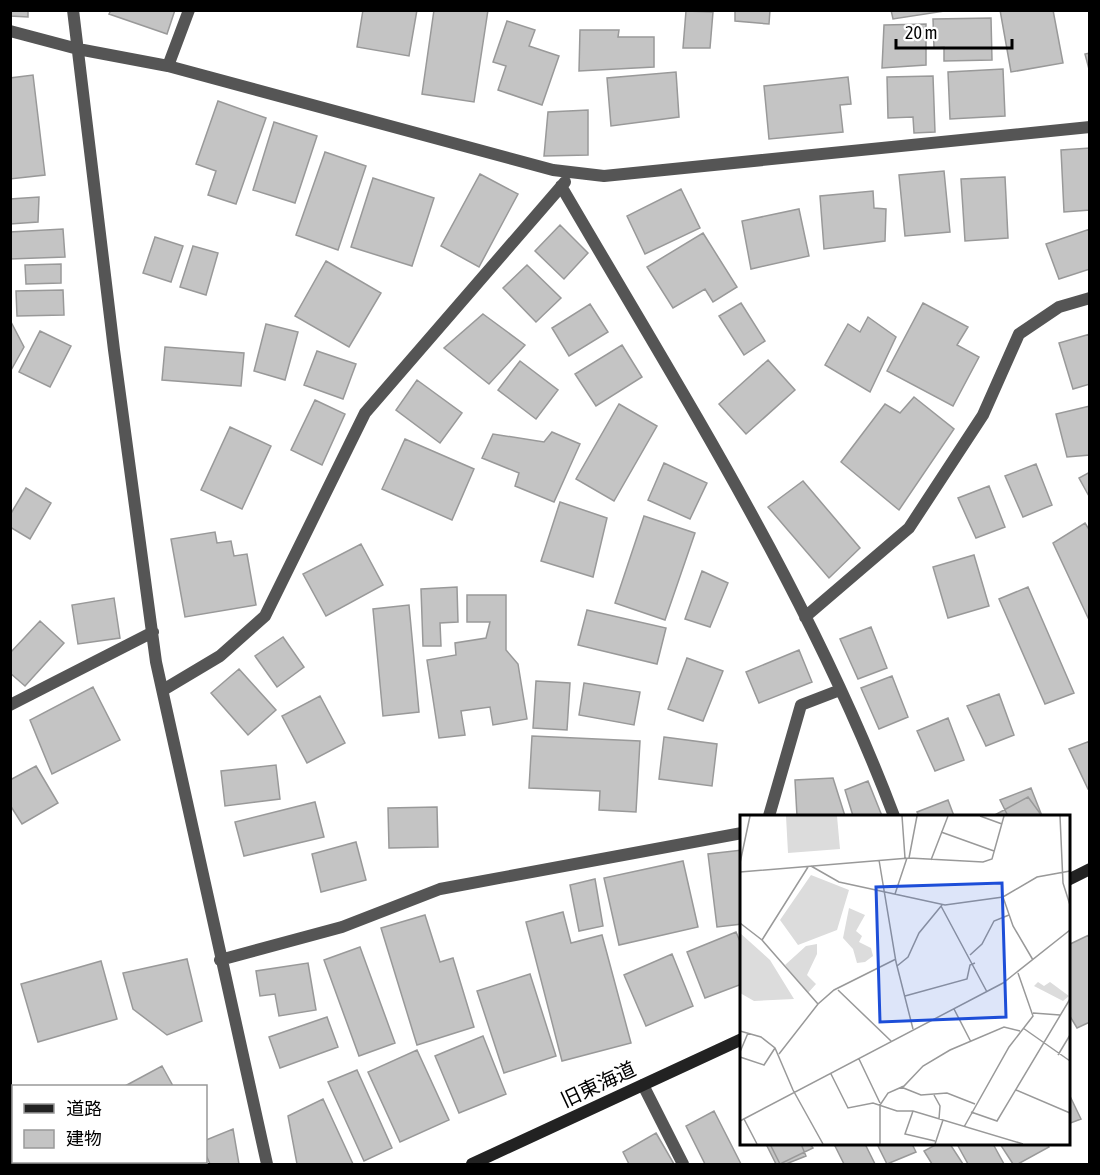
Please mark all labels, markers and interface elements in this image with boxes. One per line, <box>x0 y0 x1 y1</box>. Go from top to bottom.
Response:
scale bar <box>896 12 1012 50</box>
text: 20 m <box>905 22 937 43</box>
inset map <box>740 815 1070 1145</box>
street label: 旧東海道 <box>557 1057 639 1111</box>
legend <box>12 1085 207 1163</box>
text: 道路 <box>66 1098 102 1119</box>
text: 建物 <box>66 1128 102 1149</box>

